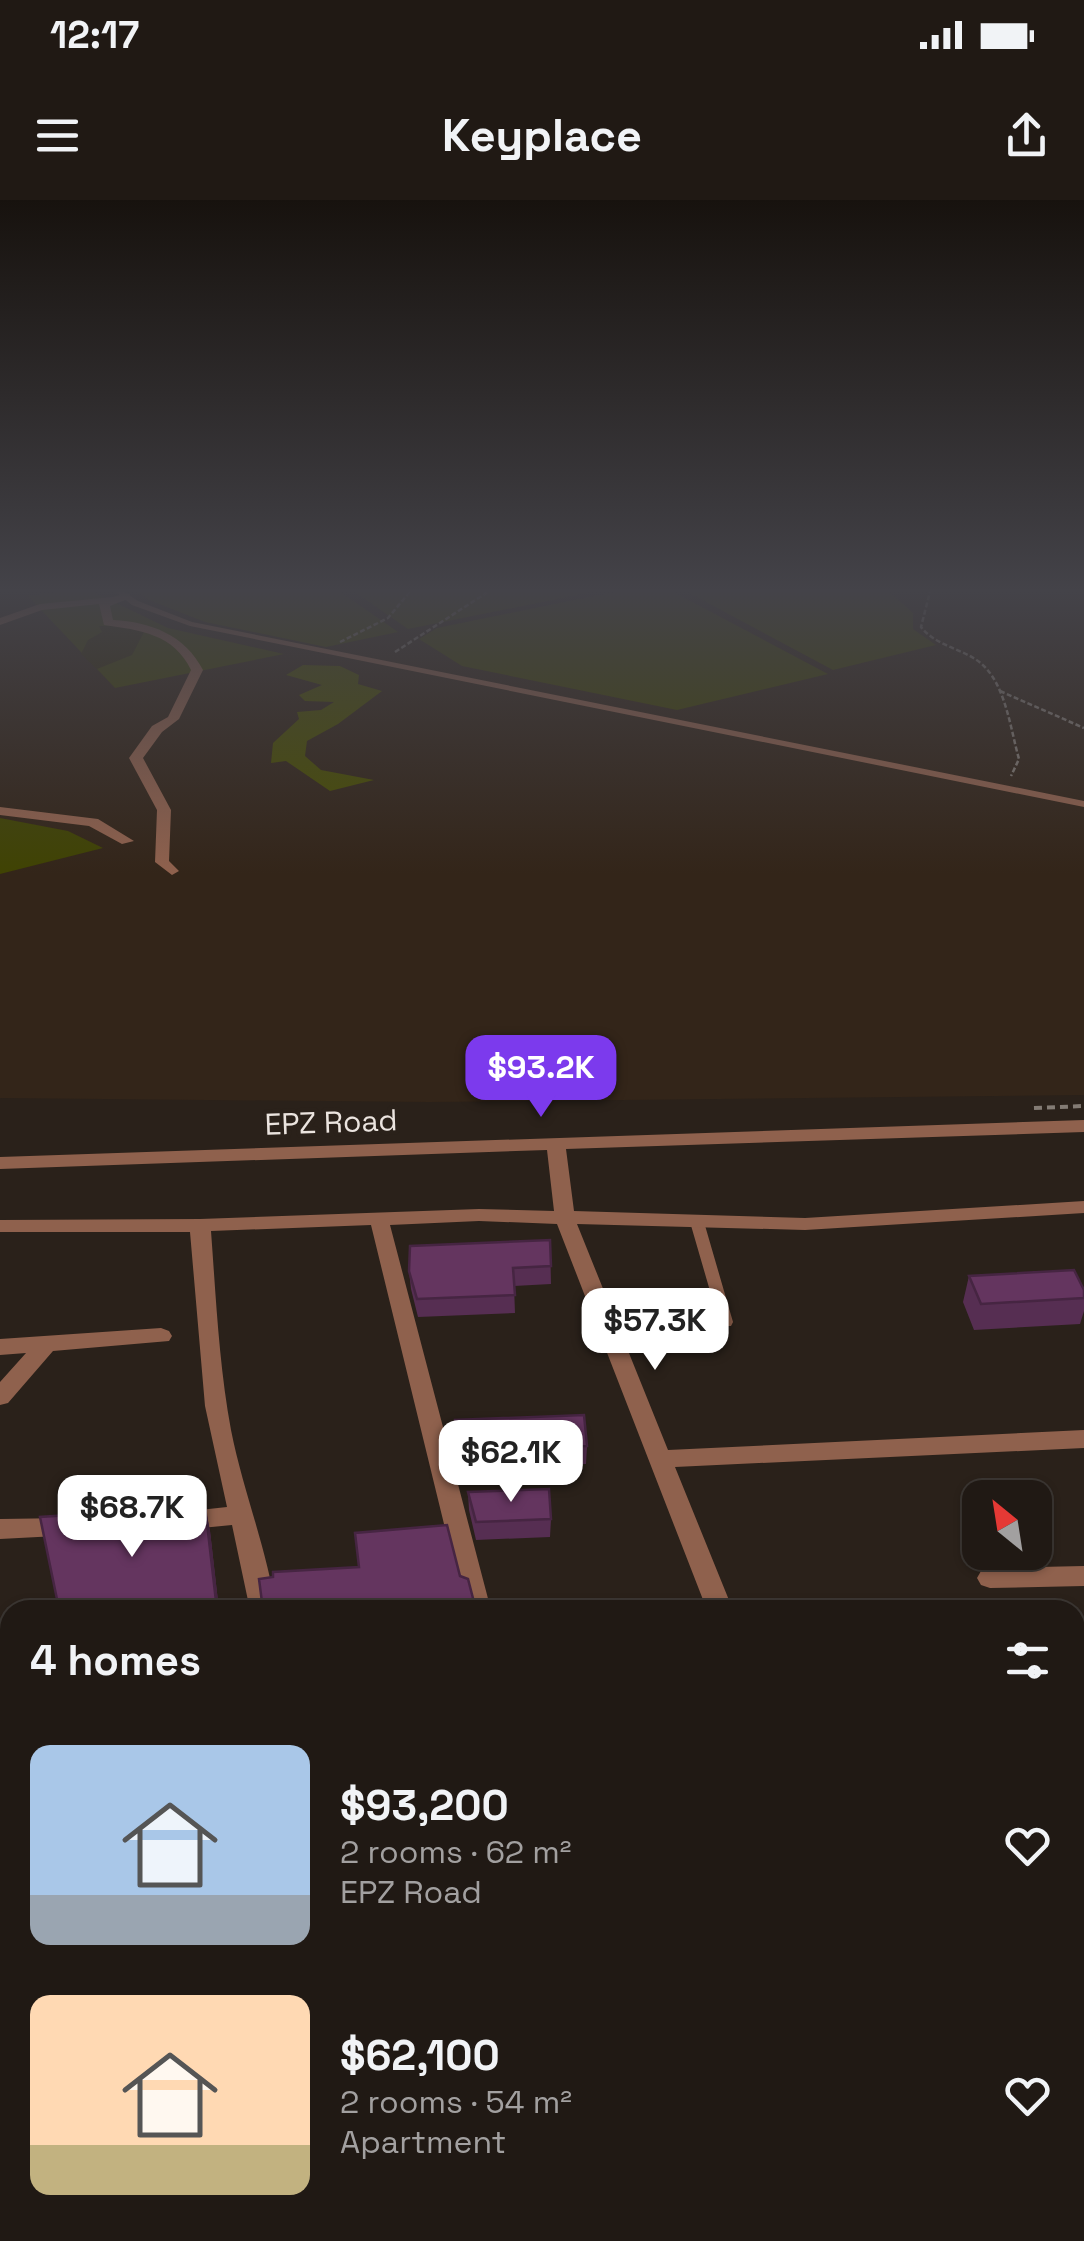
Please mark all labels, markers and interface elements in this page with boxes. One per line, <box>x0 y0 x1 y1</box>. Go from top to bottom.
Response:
text: 12:17 <box>50 11 139 59</box>
text: Keyplace <box>442 107 642 164</box>
icon: menu <box>30 108 85 163</box>
icon: share <box>999 108 1054 163</box>
pin: $93.2K <box>460 1035 622 1120</box>
text: $93.2K <box>487 1047 595 1087</box>
street label: EPZ Road <box>264 1100 398 1144</box>
pin: $57.3K <box>574 1288 736 1373</box>
text: $57.3K <box>604 1300 706 1340</box>
pin: $62.1K <box>430 1420 592 1505</box>
text: $62.1K <box>461 1432 561 1472</box>
pin: $68.7K <box>51 1475 213 1560</box>
north arrow <box>962 1480 1052 1570</box>
map controls <box>962 1480 1052 1570</box>
text: $68.7K <box>80 1487 184 1527</box>
icon: filters <box>1000 1633 1055 1688</box>
text: 4 homes <box>30 1634 201 1687</box>
text: $93,200 <box>340 1779 509 1832</box>
icon: home <box>110 1785 230 1905</box>
icon: heart <box>1000 1818 1055 1873</box>
text: 2 rooms · 62 m² <box>340 1832 572 1872</box>
text: EPZ Road <box>340 1872 482 1912</box>
text: $62,100 <box>340 2029 500 2082</box>
icon: home <box>110 2035 230 2155</box>
icon: heart <box>1000 2068 1055 2123</box>
text: 2 rooms · 54 m² <box>340 2082 572 2122</box>
text: Apartment <box>340 2122 506 2162</box>

